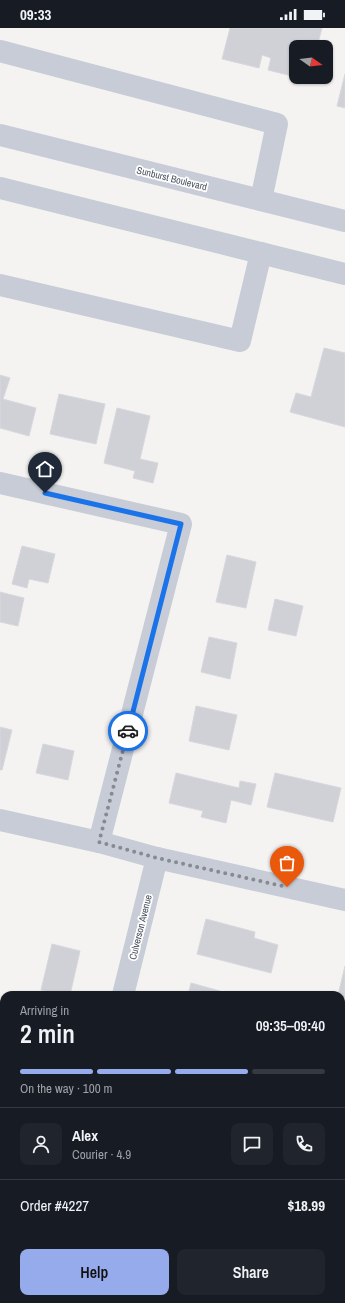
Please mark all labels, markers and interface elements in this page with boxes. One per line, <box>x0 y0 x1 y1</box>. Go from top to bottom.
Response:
text: 09:33 <box>20 4 51 25</box>
north arrow <box>289 40 333 84</box>
map controls <box>289 40 333 84</box>
street label: Sunburst Boulevard <box>135 163 208 194</box>
pin <box>28 452 62 493</box>
icon: home <box>34 458 56 480</box>
courier <box>108 711 148 751</box>
icon: car <box>117 720 139 742</box>
pin <box>270 846 304 887</box>
icon: bag <box>276 852 298 874</box>
street label: Culverson Avenue <box>126 893 155 961</box>
text: Arriving in <box>20 1002 69 1019</box>
text: 09:35–09:40 <box>256 1015 325 1036</box>
text: 2 min <box>20 1016 75 1051</box>
text: On the way · 100 m <box>20 1080 112 1097</box>
button: person <box>20 1123 62 1165</box>
button: chat <box>231 1123 273 1165</box>
button: phone <box>283 1123 325 1165</box>
text: Alex <box>72 1125 98 1146</box>
text: Courier · 4.9 <box>72 1146 131 1163</box>
text: Order #4227 <box>20 1195 89 1216</box>
text: $18.99 <box>287 1195 325 1216</box>
button: Help <box>20 1249 169 1295</box>
button: Share <box>177 1249 325 1295</box>

